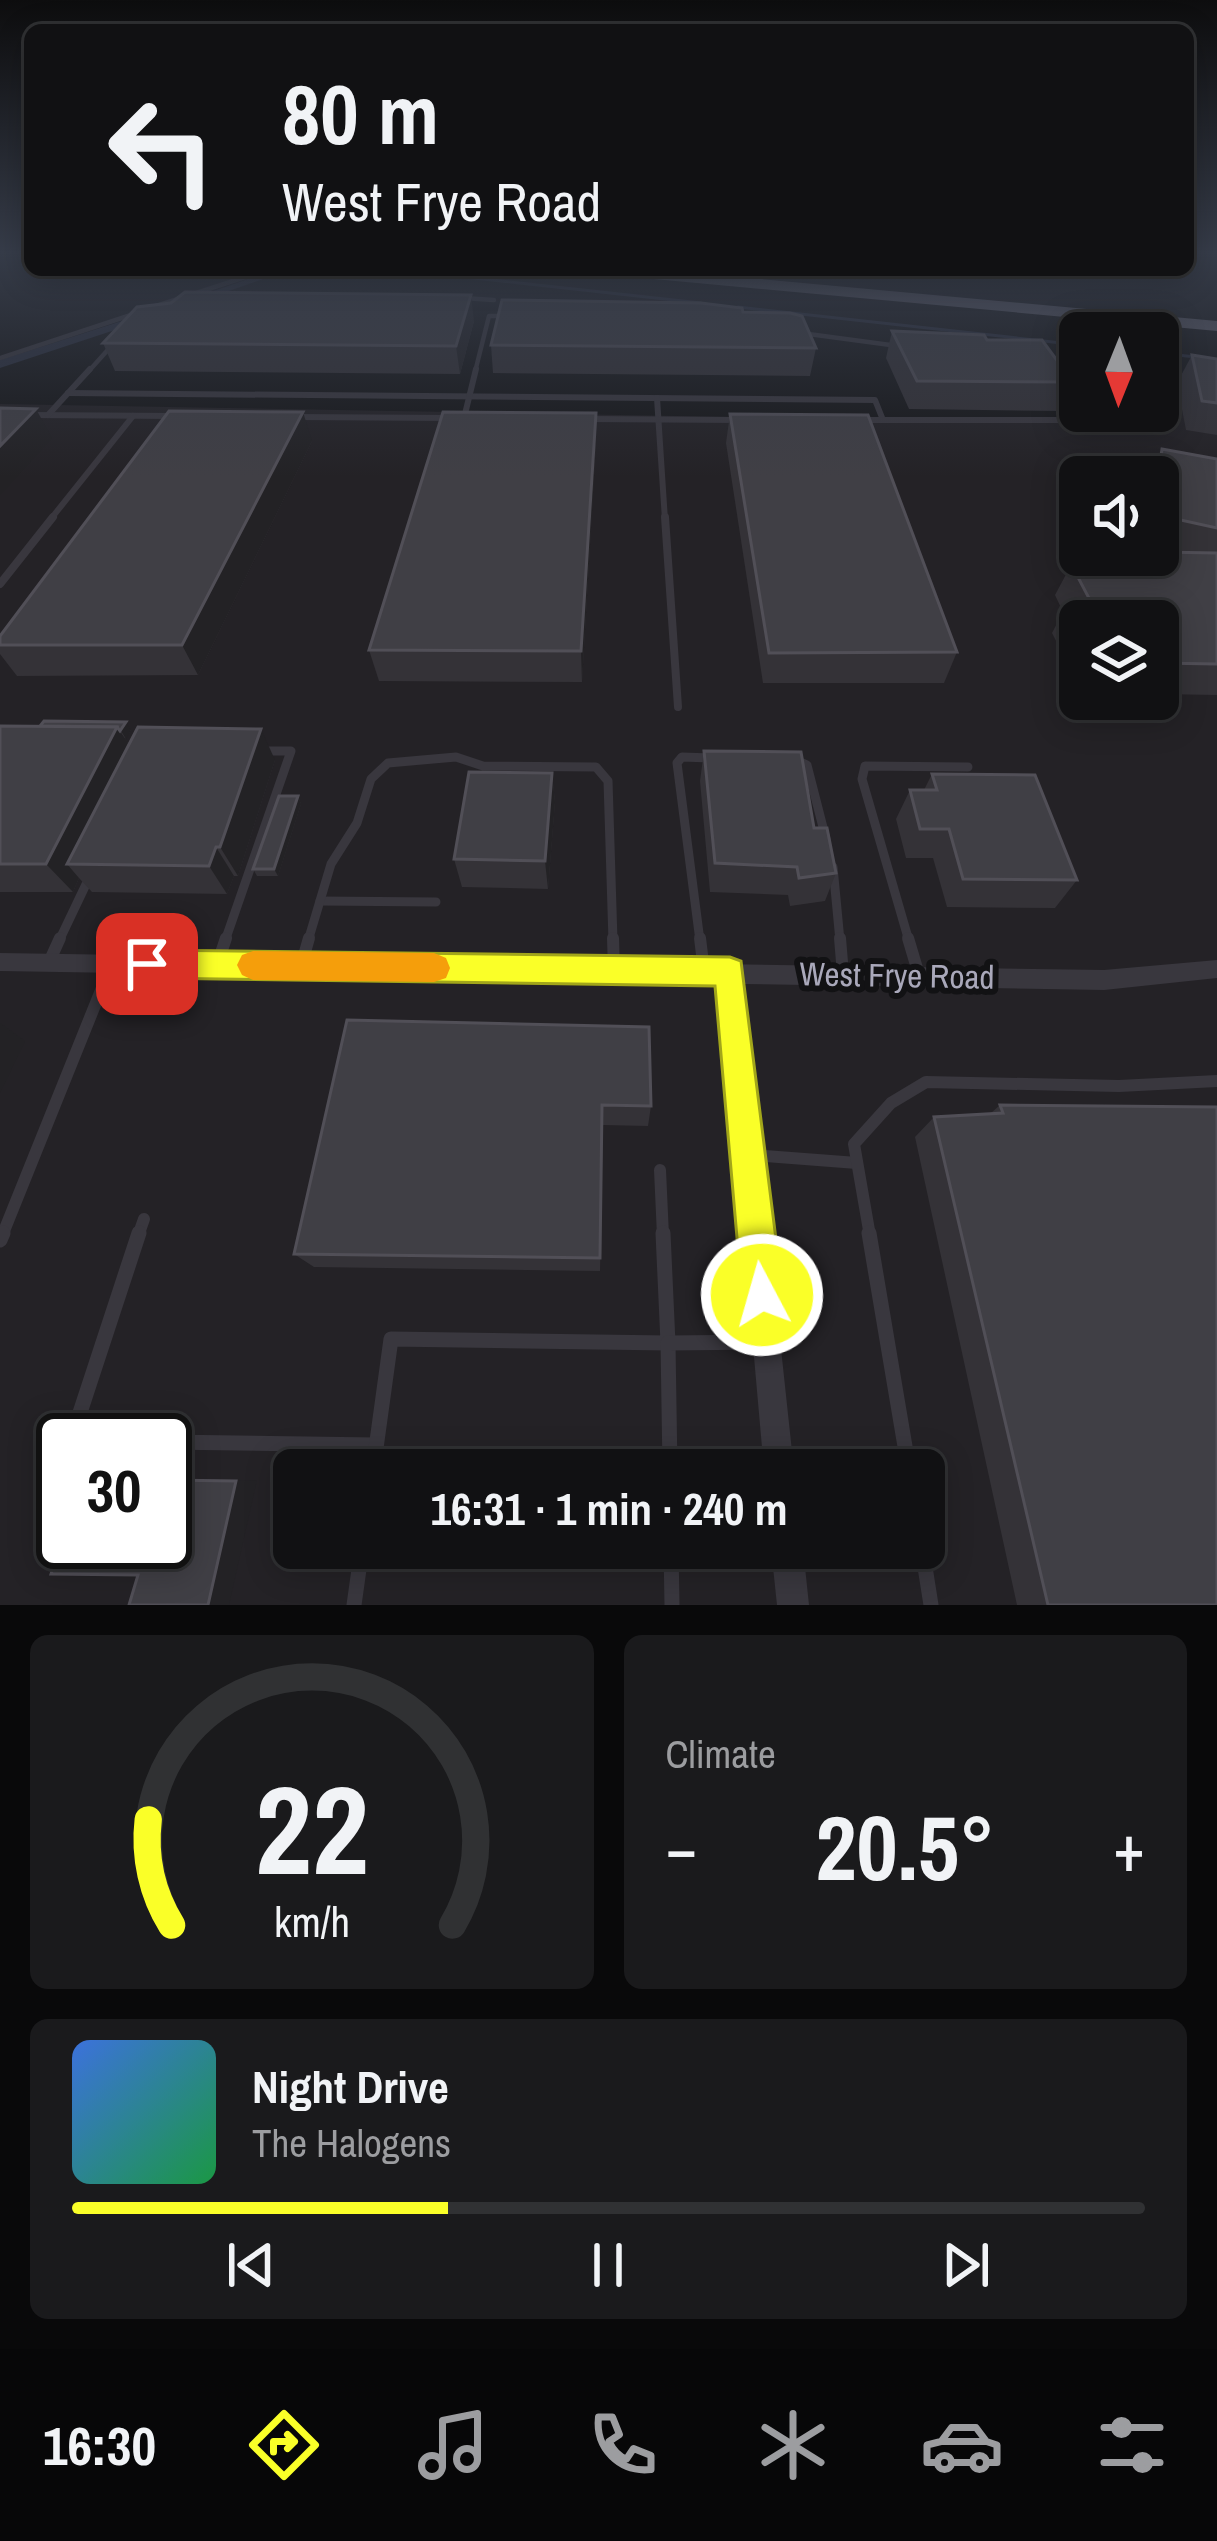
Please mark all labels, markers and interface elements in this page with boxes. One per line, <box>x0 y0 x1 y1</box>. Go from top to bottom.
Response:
text: 80 m <box>282 57 439 170</box>
icon: left <box>84 72 240 228</box>
text: West Frye Road <box>282 165 601 238</box>
north arrow <box>1059 312 1179 432</box>
map controls <box>1059 312 1179 720</box>
button: sound <box>1059 456 1179 576</box>
button: layers <box>1059 600 1179 720</box>
pin <box>96 913 198 1015</box>
icon: arrive <box>114 931 180 997</box>
street label: West Frye Road <box>799 951 995 999</box>
position arrow <box>699 1232 825 1358</box>
speed limit sign: 30 <box>36 1413 192 1569</box>
text: 16:31 · 1 min · 240 m <box>431 1478 787 1539</box>
text: Climate <box>666 1728 776 1780</box>
text: 22 <box>255 1745 369 1913</box>
text: 20.5° <box>815 1787 995 1908</box>
text: − <box>666 1803 697 1892</box>
text: + <box>1113 1803 1145 1892</box>
text: km/h <box>274 1893 350 1950</box>
text: Night Drive <box>252 2056 449 2117</box>
text: The Halogens <box>252 2117 451 2169</box>
icon: previous <box>218 2232 284 2298</box>
icon: pause <box>575 2232 641 2298</box>
icon: next <box>933 2232 999 2298</box>
icon: directions <box>242 2403 326 2487</box>
icon: music <box>411 2403 495 2487</box>
icon: phone <box>581 2403 665 2487</box>
icon: climate <box>751 2403 835 2487</box>
icon: car <box>920 2403 1004 2487</box>
icon: filters <box>1090 2403 1174 2487</box>
text: 16:30 <box>43 2409 156 2482</box>

